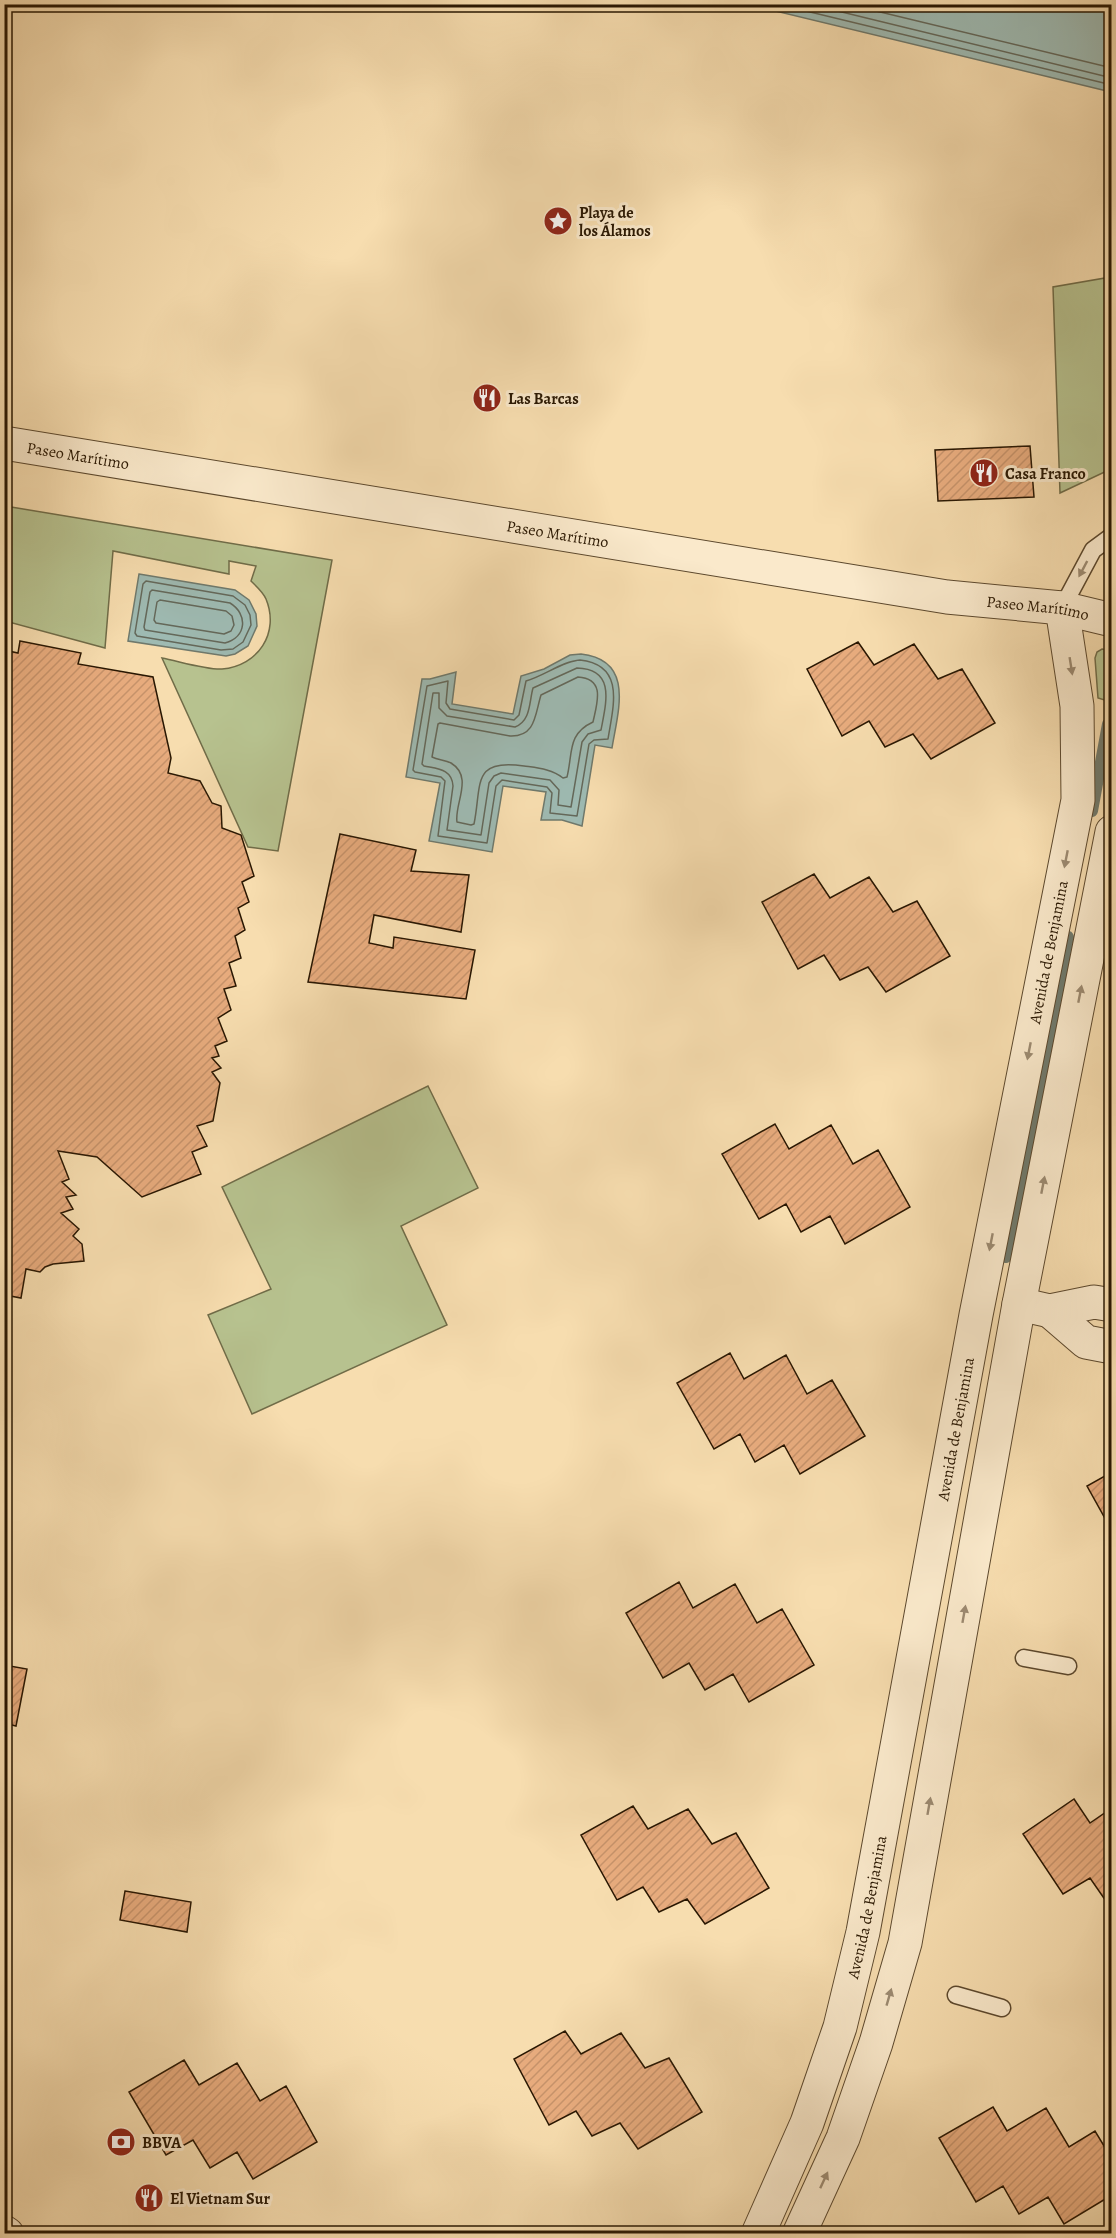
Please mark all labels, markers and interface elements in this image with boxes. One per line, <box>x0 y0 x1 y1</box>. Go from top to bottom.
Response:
place label: Playa de los Álamos <box>579 202 651 242</box>
place icon: Playa de los Álamos <box>542 205 574 237</box>
restaurant icon: Las Barcas <box>471 382 503 414</box>
place label: Las Barcas <box>508 388 579 410</box>
street label: Paseo Marítimo <box>25 437 131 475</box>
restaurant icon: Casa Franco <box>968 457 1000 489</box>
place label: Casa Franco <box>1005 463 1086 485</box>
street label: Paseo Marítimo <box>505 515 610 554</box>
one-way arrow <box>1078 560 1088 577</box>
street label: Paseo Marítimo <box>986 591 1091 626</box>
one-way arrow <box>1067 657 1076 676</box>
one-way arrow <box>1061 850 1070 869</box>
street label: Avenida de Benjamina <box>1024 878 1074 1027</box>
one-way arrow <box>1076 984 1085 1003</box>
one-way arrow <box>1023 1041 1033 1060</box>
one-way arrow <box>1039 1175 1048 1194</box>
one-way arrow <box>986 1233 995 1252</box>
street label: Avenida de Benjamina <box>932 1355 980 1504</box>
one-way arrow <box>960 1605 969 1624</box>
one-way arrow <box>925 1797 934 1816</box>
street label: Avenida de Benjamina <box>842 1833 893 1982</box>
one-way arrow <box>885 1988 894 2006</box>
bank icon: BBVA <box>105 2126 137 2158</box>
place label: BBVA <box>142 2132 182 2154</box>
one-way arrow <box>819 2172 828 2189</box>
restaurant icon: El Vietnam Sur <box>133 2182 165 2214</box>
place label: El Vietnam Sur <box>170 2188 270 2210</box>

